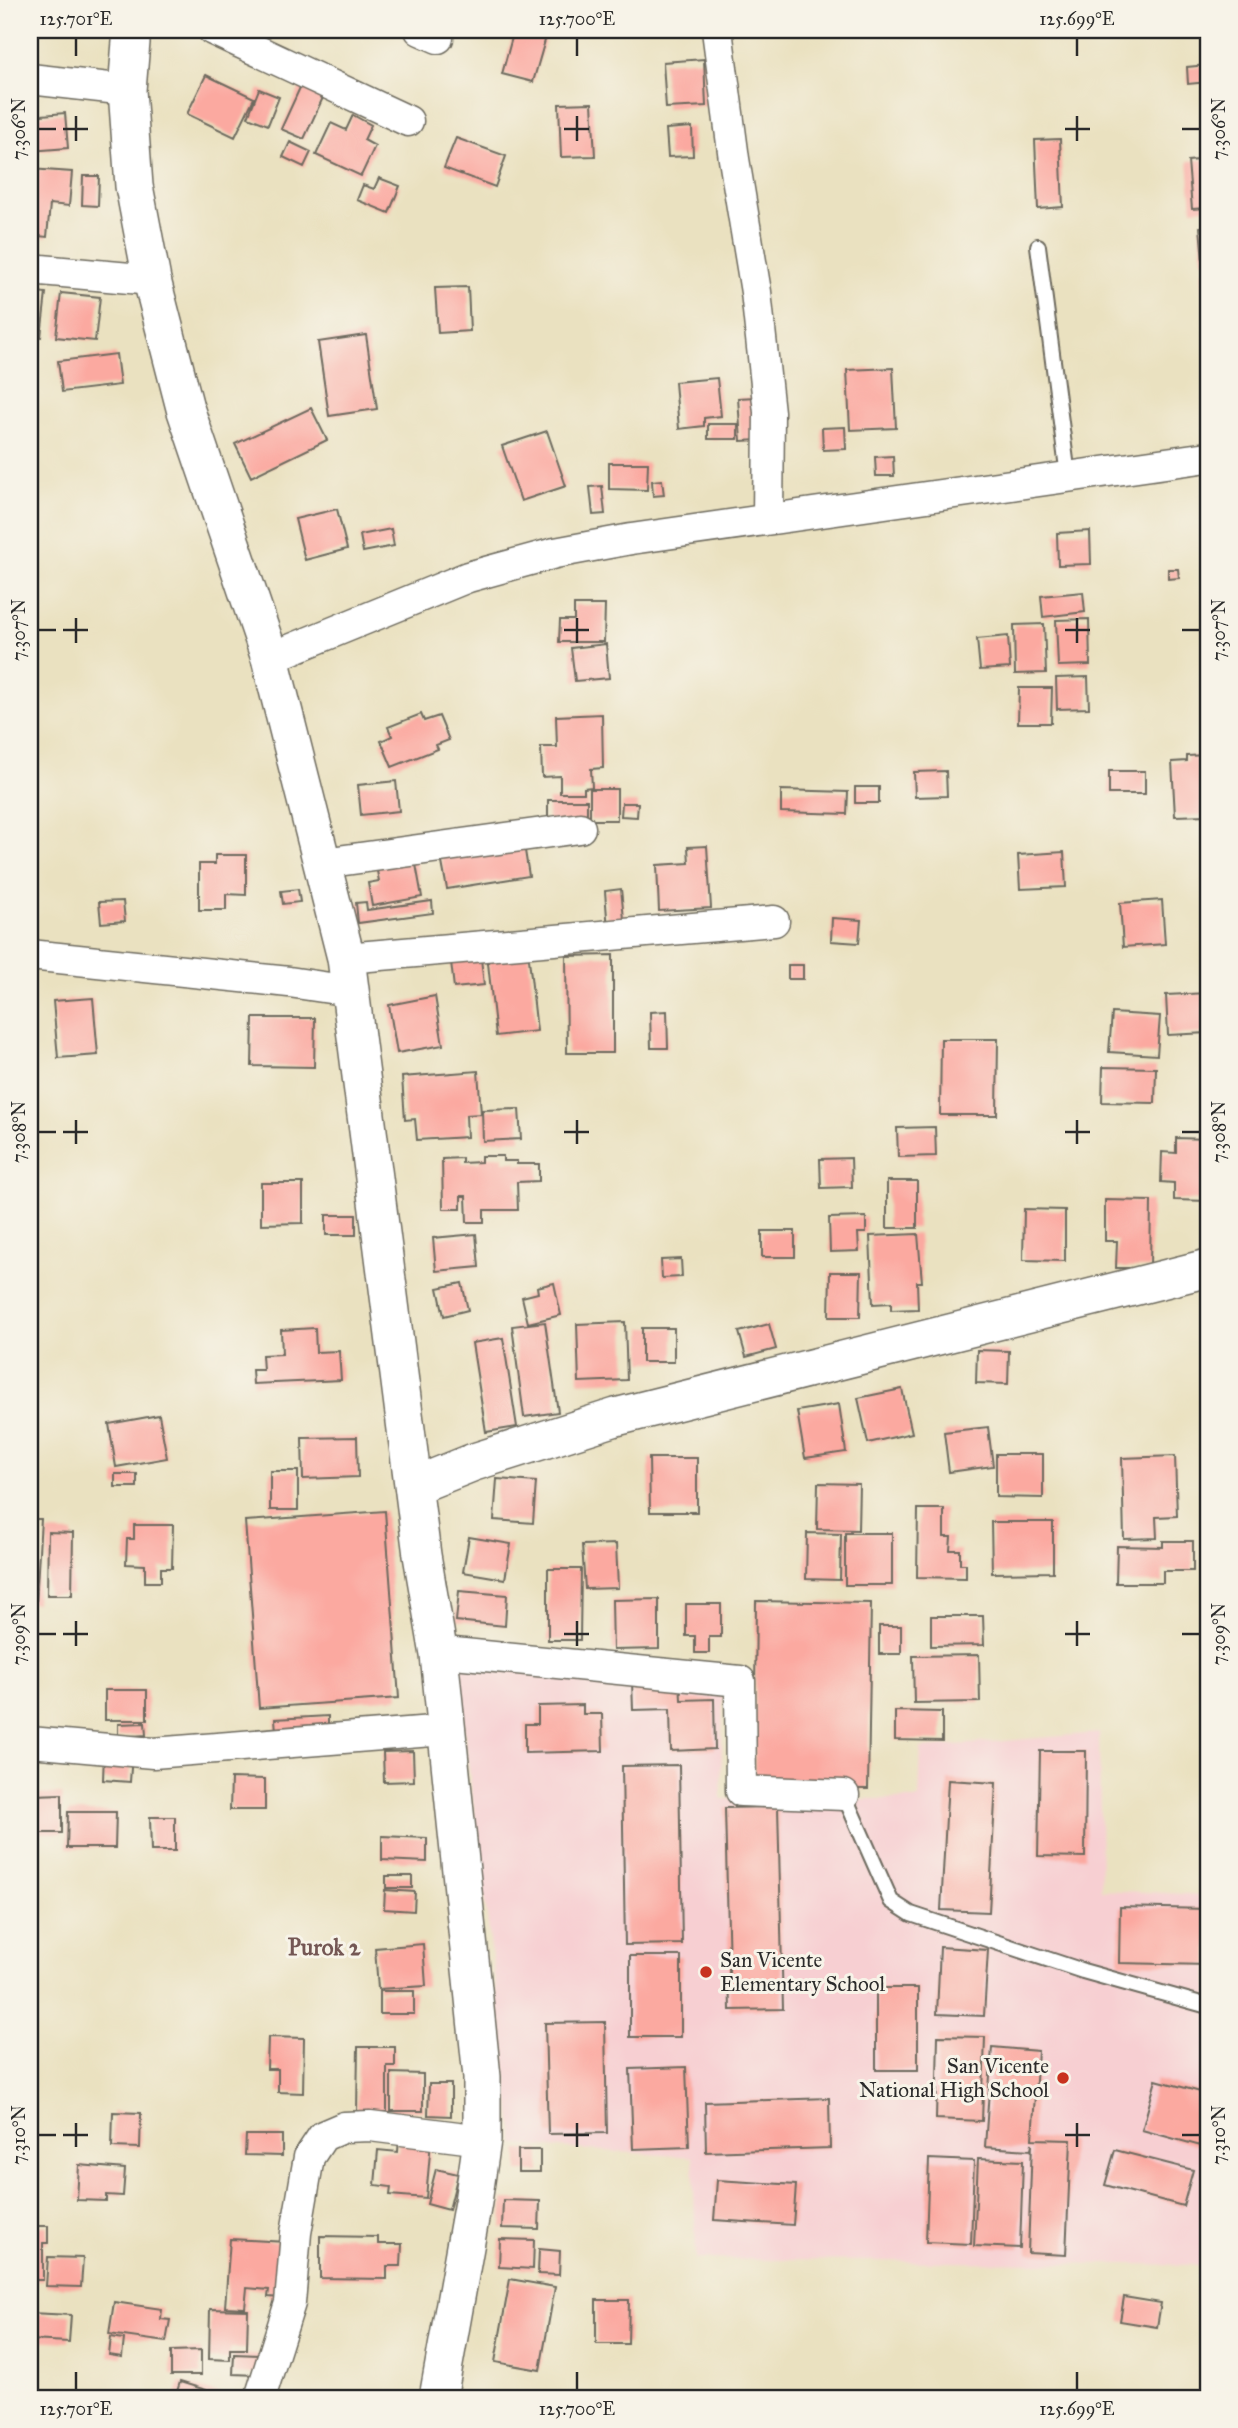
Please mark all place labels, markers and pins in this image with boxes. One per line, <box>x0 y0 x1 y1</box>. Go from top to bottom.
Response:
place label: San Vicente Elementary School <box>720 1947 885 1997</box>
marker: San Vicente Elementary School <box>698 1964 714 1980</box>
place label: San Vicente National High School <box>859 2053 1049 2103</box>
marker: San Vicente National High School <box>1055 2070 1071 2086</box>

